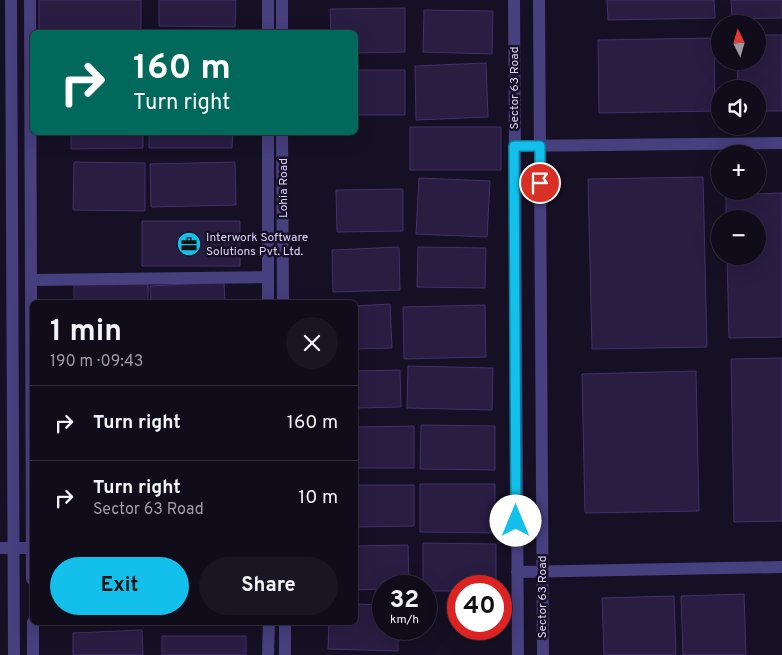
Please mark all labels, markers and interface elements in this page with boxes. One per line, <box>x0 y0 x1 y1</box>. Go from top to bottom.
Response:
north arrow <box>711 15 766 70</box>
map controls <box>711 15 766 265</box>
street label: Sector 63 Road <box>507 46 523 130</box>
text: 160 m <box>133 47 231 91</box>
icon: right <box>50 50 115 115</box>
button: sound <box>711 80 766 135</box>
text: Turn right <box>133 90 230 117</box>
button: + <box>711 145 766 200</box>
street label: Lohia Road <box>276 158 292 218</box>
pin <box>519 162 561 204</box>
icon: arrive <box>526 169 554 197</box>
button: − <box>711 210 766 265</box>
place label: Interwork Software Solutions Pvt. Ltd. <box>206 230 308 260</box>
office icon: Interwork Software Solutions Pvt. Ltd. <box>176 231 202 257</box>
text: 1 min <box>50 314 122 351</box>
button: close <box>286 317 338 369</box>
text: 190 m · 09:43 <box>50 352 144 372</box>
icon: right <box>50 409 78 437</box>
text: Turn right <box>93 411 181 435</box>
text: 160 m <box>287 411 338 435</box>
text: Turn right <box>93 476 181 500</box>
icon: right <box>50 484 78 512</box>
text: 10 m <box>298 486 338 510</box>
position arrow <box>489 494 541 546</box>
text: Sector 63 Road <box>93 500 204 520</box>
street label: Sector 63 Road <box>535 555 551 639</box>
button: Exit <box>50 557 189 615</box>
button: Share <box>199 557 338 615</box>
speed limit sign: 40 <box>447 575 512 640</box>
text: 32 <box>390 585 419 617</box>
text: km/h <box>390 612 419 628</box>

